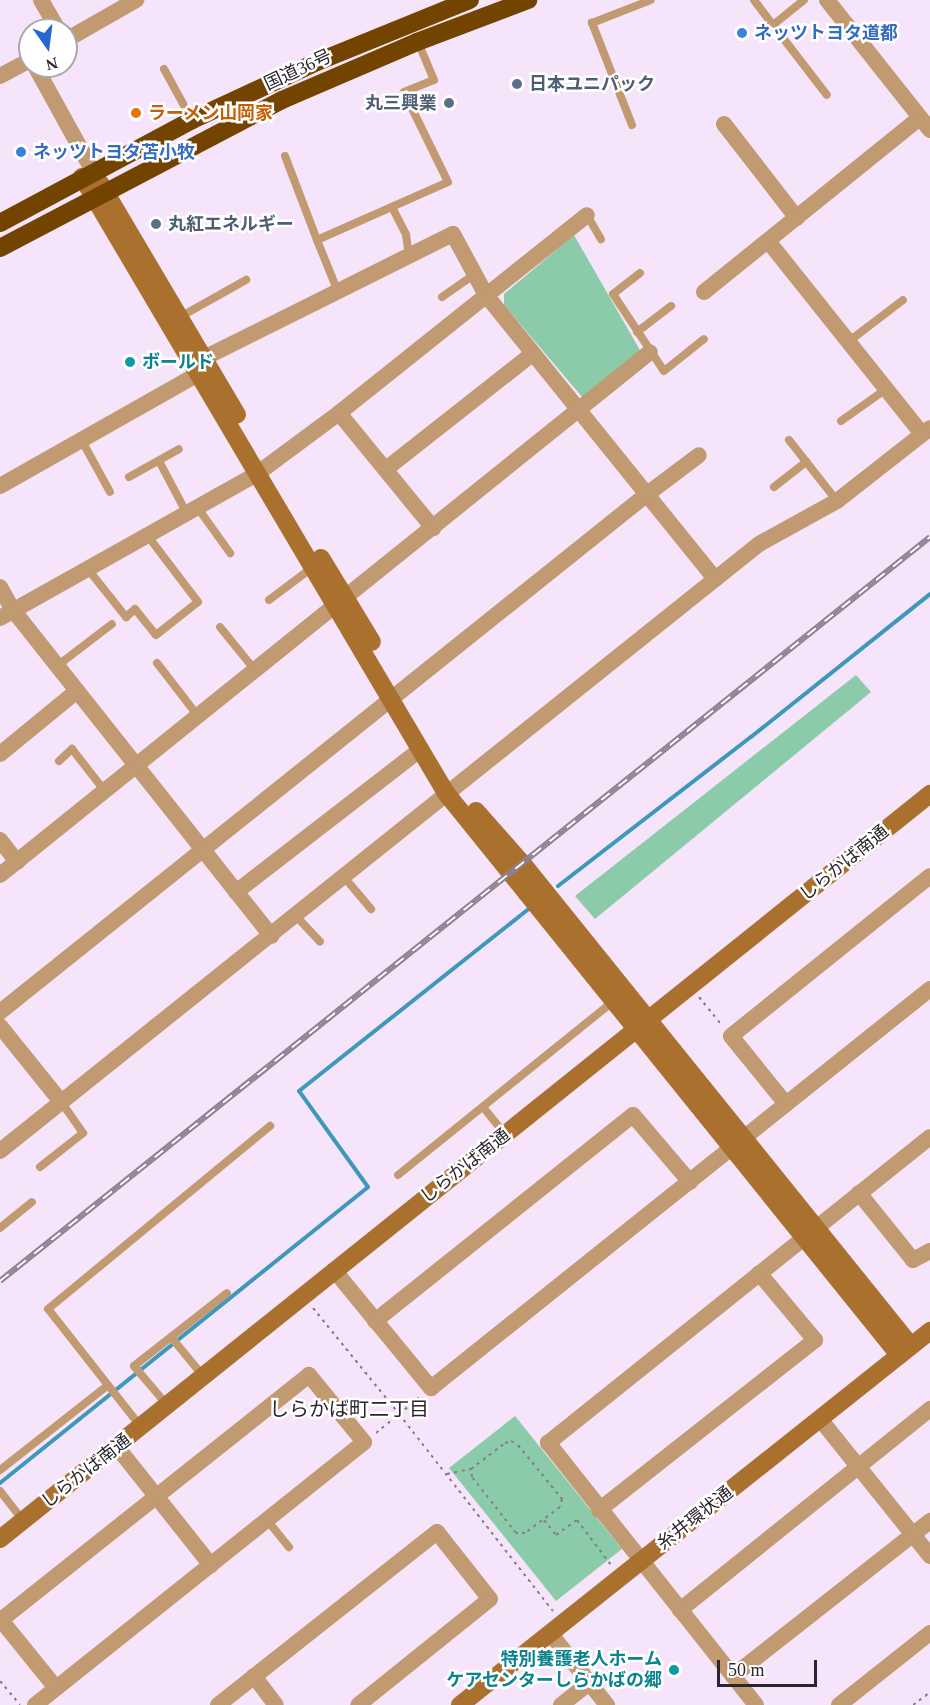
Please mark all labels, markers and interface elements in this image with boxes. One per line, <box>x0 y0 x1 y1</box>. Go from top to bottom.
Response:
north arrow <box>18 18 78 78</box>
place label: ネッツトヨタ道都 <box>754 22 898 44</box>
marker: ネッツトヨタ道都 <box>735 26 749 40</box>
street label: 国道36号 <box>261 45 335 95</box>
text: N <box>44 54 60 74</box>
place label: 日本ユニパック <box>529 73 655 95</box>
marker: 日本ユニパック <box>510 77 524 91</box>
place label: 丸三興業 <box>365 92 437 114</box>
marker: 丸三興業 <box>442 96 456 110</box>
place label: ラーメン山岡家 <box>148 102 274 124</box>
marker: ラーメン山岡家 <box>129 106 143 120</box>
place label: ネッツトヨタ苫小牧 <box>33 141 195 163</box>
marker: ネッツトヨタ苫小牧 <box>14 145 28 159</box>
place label: 丸紅エネルギー <box>168 213 294 235</box>
marker: 丸紅エネルギー <box>149 217 163 231</box>
place label: ボールド <box>142 351 214 373</box>
marker: ボールド <box>123 355 137 369</box>
street label: しらかば南通 <box>795 821 893 905</box>
street label: しらかば南通 <box>416 1124 514 1208</box>
district label: しらかば町二丁目 <box>269 1397 429 1421</box>
street label: しらかば南通 <box>37 1429 135 1513</box>
street label: 糸井環状通 <box>653 1482 737 1554</box>
scale bar <box>720 1648 820 1686</box>
place label: 特別養護老人ホーム ケアセンターしらかばの郷 <box>446 1649 662 1692</box>
text: 50 m <box>728 1660 765 1680</box>
marker: 特別養護老人ホーム ケアセンターしらかばの郷 <box>667 1663 681 1677</box>

